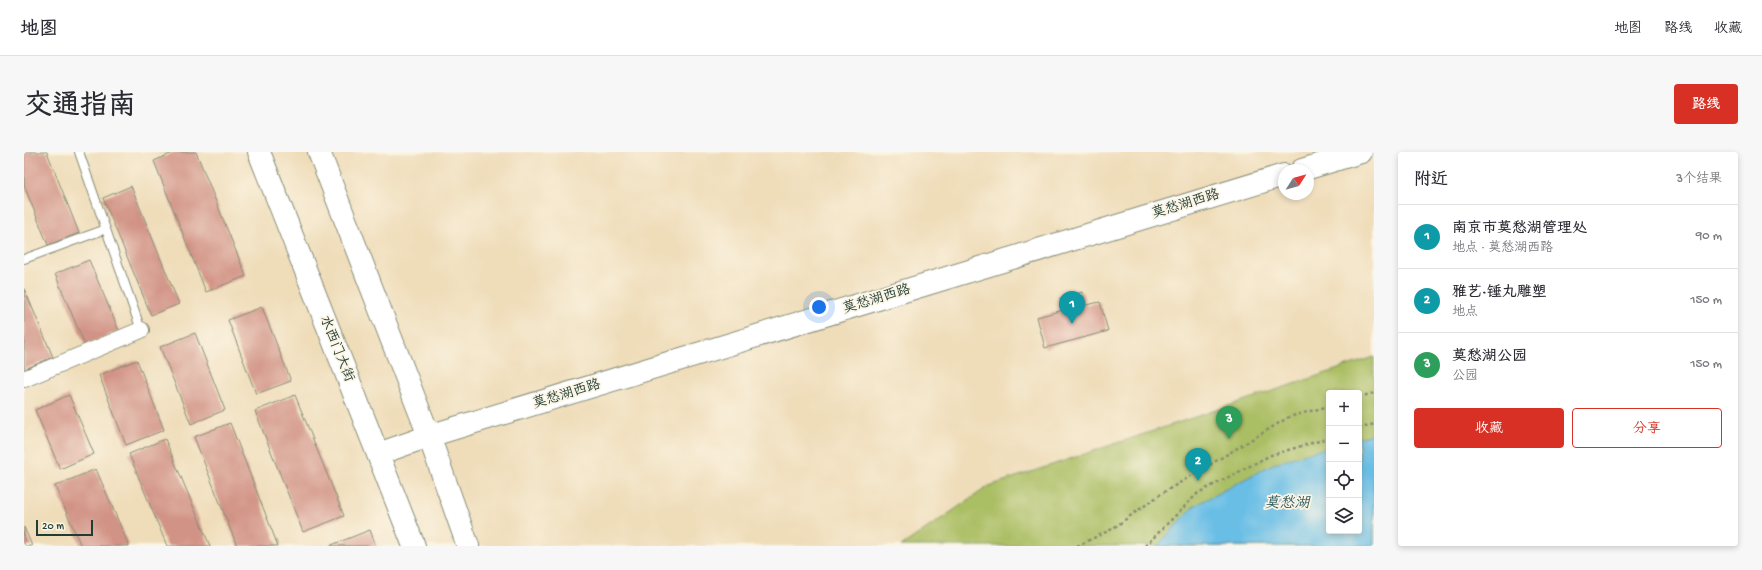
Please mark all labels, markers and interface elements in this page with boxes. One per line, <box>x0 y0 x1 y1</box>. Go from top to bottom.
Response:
text: 地图 <box>20 19 58 42</box>
text: 地图 <box>1614 21 1642 38</box>
text: 路线 <box>1664 21 1692 38</box>
text: 收藏 <box>1714 21 1742 38</box>
button: 路线 <box>1674 84 1738 124</box>
text: 交通指南 <box>24 91 136 124</box>
north arrow <box>1278 164 1314 200</box>
text: 附近 <box>1414 171 1448 191</box>
text: 3个结果 <box>1676 172 1722 187</box>
street label: 莫愁湖西路 <box>1150 186 1222 223</box>
text: 南京市莫愁湖管理处 <box>1452 220 1587 238</box>
text: 1 <box>1424 229 1430 244</box>
text: 90 m <box>1696 229 1722 244</box>
text: 地点 · 莫愁湖西路 <box>1452 241 1553 256</box>
street label: 莫愁湖西路 <box>841 281 913 318</box>
text: 雅艺·锤丸雕塑 <box>1452 284 1547 302</box>
pin: 1 <box>1059 291 1085 324</box>
text: 2 <box>1424 293 1430 308</box>
text: 150 m <box>1690 293 1722 308</box>
your location <box>809 297 829 317</box>
text: 地点 <box>1452 305 1478 320</box>
street label: 水西门大街 <box>315 313 358 385</box>
text: 莫愁湖公园 <box>1452 348 1527 366</box>
text: 3 <box>1424 357 1430 372</box>
text: 150 m <box>1690 357 1722 372</box>
text: 公园 <box>1452 369 1478 384</box>
street label: 莫愁湖西路 <box>531 376 603 413</box>
map controls <box>1326 390 1362 534</box>
button: + <box>1326 390 1362 426</box>
pin: 3 <box>1216 406 1242 439</box>
button: 收藏 <box>1414 408 1564 448</box>
button: 分享 <box>1572 408 1722 448</box>
button: − <box>1326 426 1362 462</box>
pin: 2 <box>1185 448 1211 481</box>
button: locate <box>1326 462 1362 498</box>
water label: 莫愁湖 <box>1264 494 1311 513</box>
button: layers <box>1326 498 1362 534</box>
scale bar <box>36 518 93 537</box>
text: 20 m <box>42 521 64 533</box>

